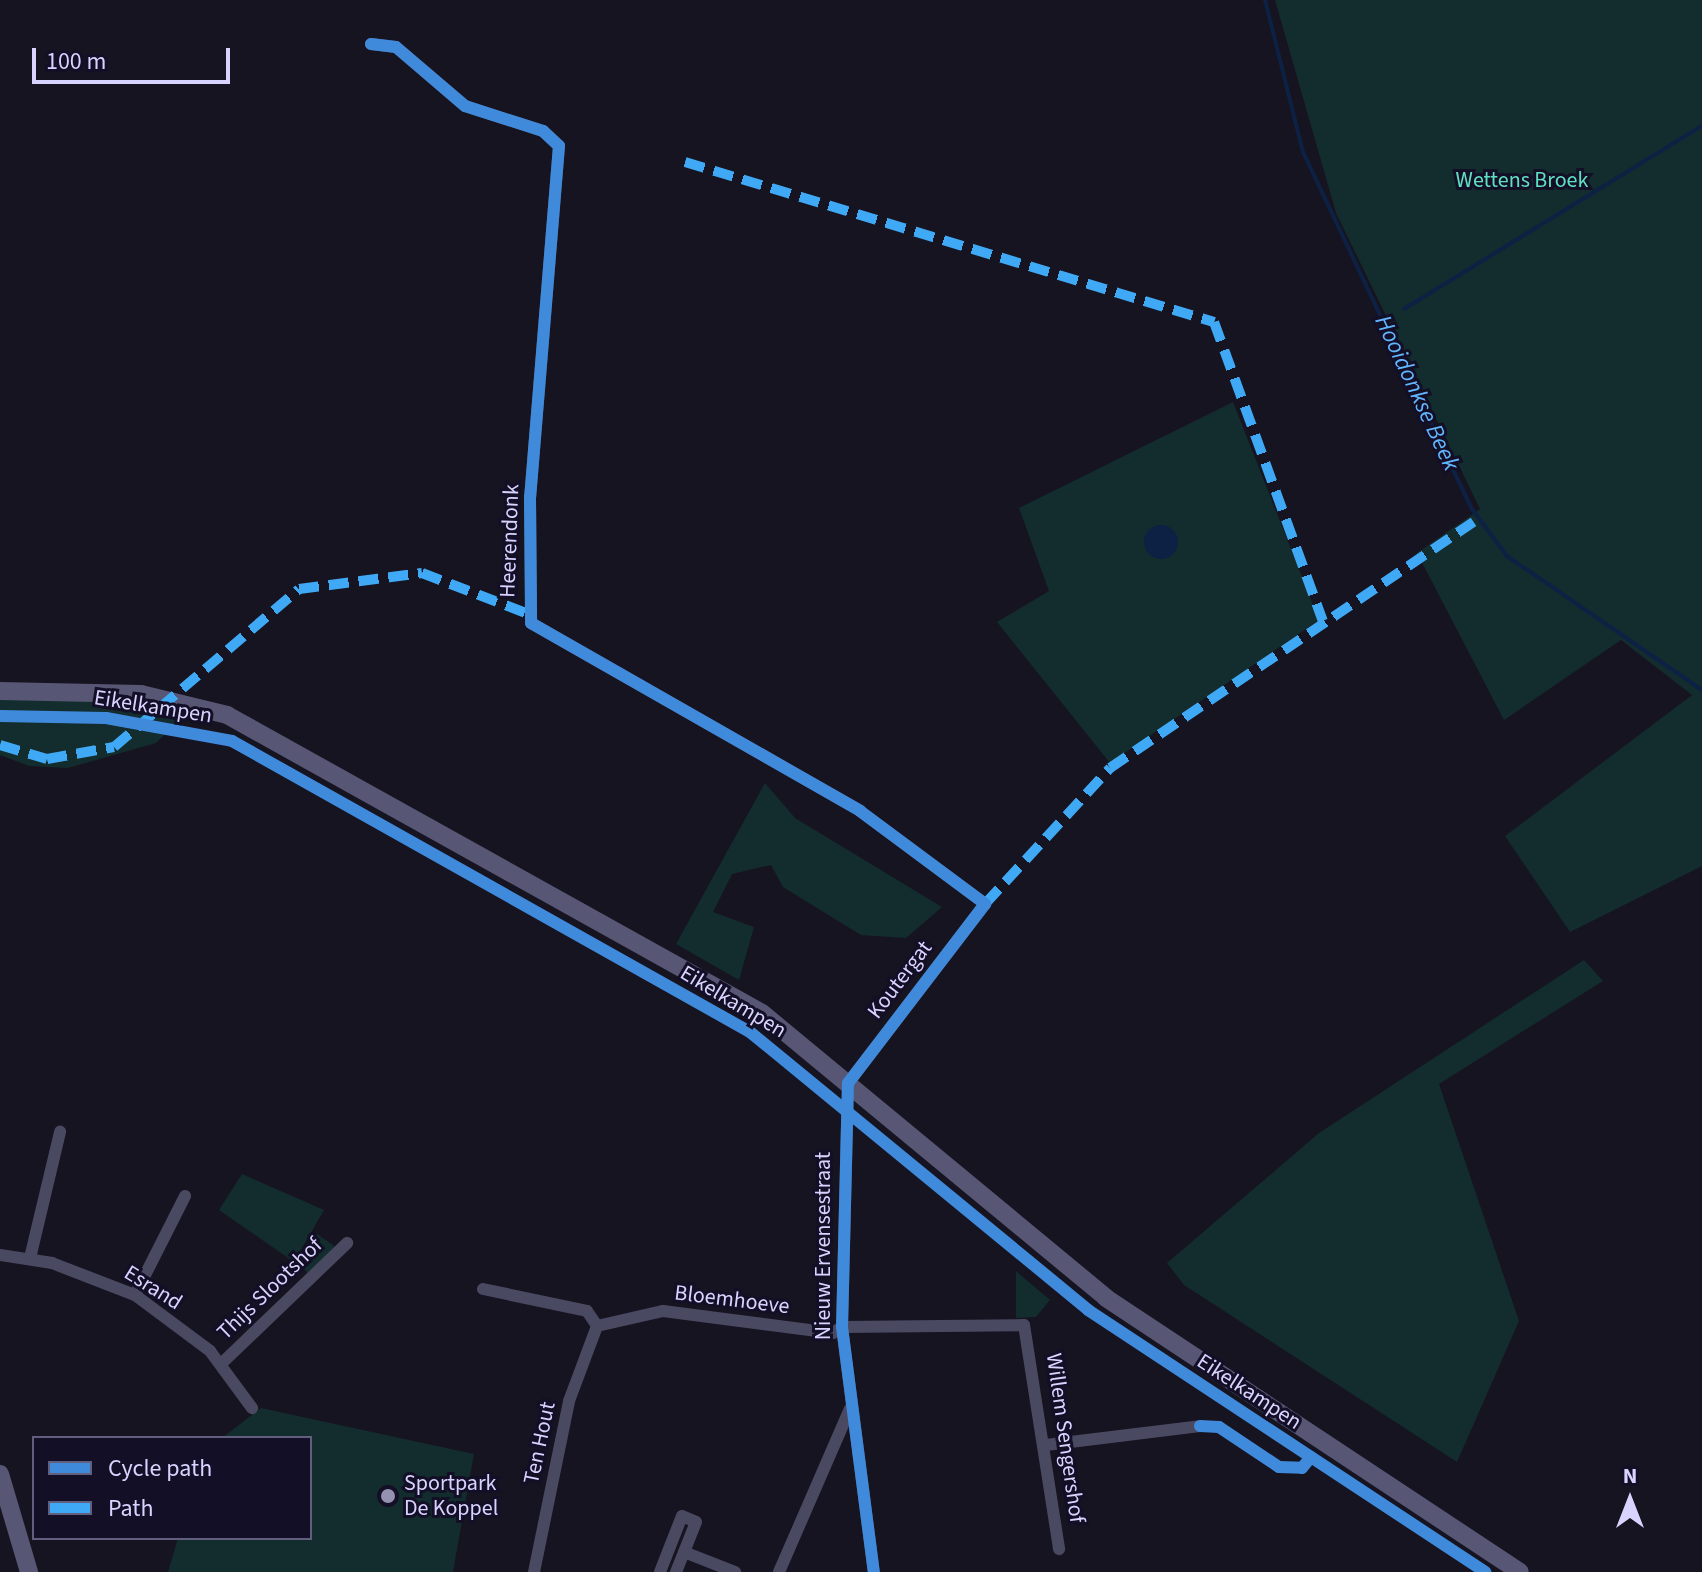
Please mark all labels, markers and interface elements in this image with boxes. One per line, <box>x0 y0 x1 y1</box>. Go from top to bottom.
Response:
scale bar <box>36 32 234 82</box>
text: 100 m <box>46 44 106 79</box>
park label: Wettens Broek <box>1456 168 1588 194</box>
water label: Hooidonkse Beek <box>1368 311 1466 475</box>
street label: Heerendonk <box>495 484 525 598</box>
street label: Eikelkampen <box>92 685 214 729</box>
street label: Koutergat <box>862 936 938 1024</box>
street label: Eikelkampen <box>675 960 791 1044</box>
street label: Nieuw Ervensestraat <box>811 1152 837 1340</box>
street label: Thijs Slootshof <box>212 1232 328 1346</box>
street label: Esrand <box>119 1260 187 1316</box>
street label: Bloemhoeve <box>673 1280 791 1320</box>
street label: Eikelkampen <box>1192 1348 1306 1436</box>
street label: Willem Sengershof <box>1040 1352 1090 1524</box>
street label: Ten Hout <box>518 1399 562 1487</box>
legend <box>32 1436 312 1540</box>
text: Cycle path <box>108 1451 212 1486</box>
north arrow <box>1590 1460 1670 1540</box>
text: N <box>1623 1460 1637 1492</box>
place label: Sportpark De Koppel <box>404 1470 498 1522</box>
marker: Sportpark De Koppel <box>379 1487 397 1505</box>
text: Path <box>108 1491 154 1526</box>

